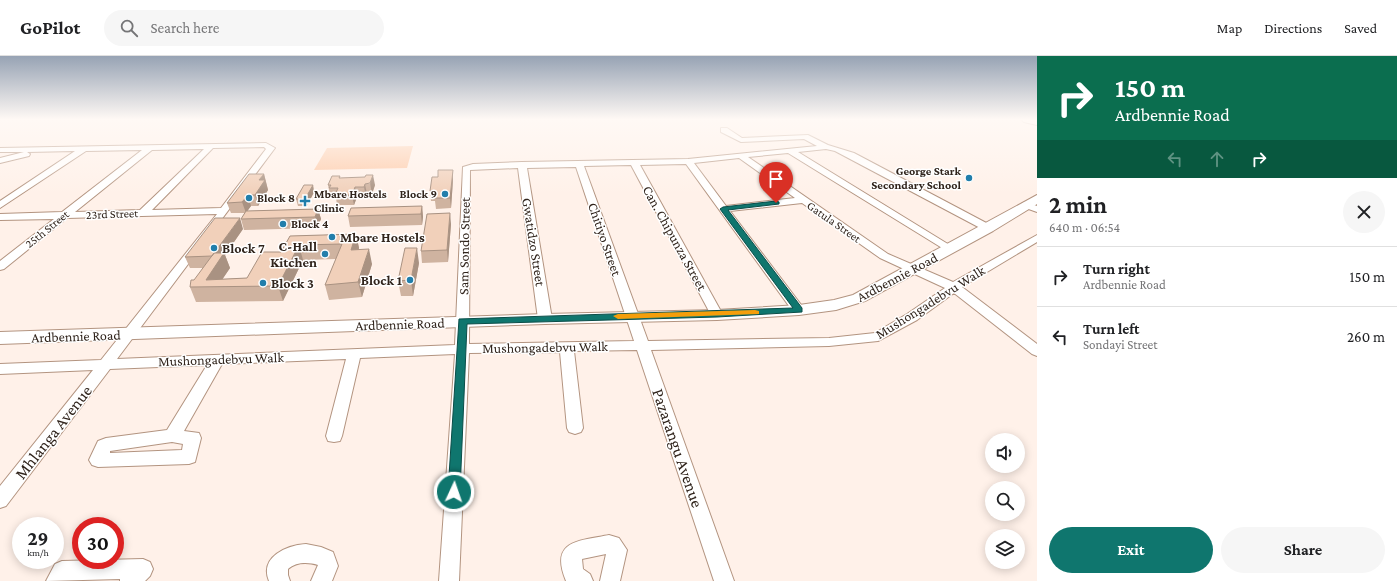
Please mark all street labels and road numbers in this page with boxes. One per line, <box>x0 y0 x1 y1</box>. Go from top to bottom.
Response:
street label: Can. Chipunza Street <box>640 183 711 294</box>
street label: Sam Sondo Street <box>455 197 473 295</box>
street label: Gwatidzo Street <box>519 197 549 288</box>
street label: Gatula Street <box>804 198 864 246</box>
street label: Chitiyo Street <box>585 200 625 278</box>
street label: 23rd Street <box>86 206 139 222</box>
street label: 25th Street <box>22 207 72 251</box>
street label: Ardbennie Road <box>854 249 941 305</box>
street label: Mushongadebvu Walk <box>872 262 988 342</box>
street label: Ardbennie Road <box>355 314 445 334</box>
street label: Ardbennie Road <box>31 326 121 346</box>
street label: Mushongadebvu Walk <box>482 338 608 356</box>
street label: Mushongadebvu Walk <box>158 349 285 369</box>
street label: Mhlanga Avenue <box>11 382 96 483</box>
street label: Pazarangu Avenue <box>648 386 707 510</box>

